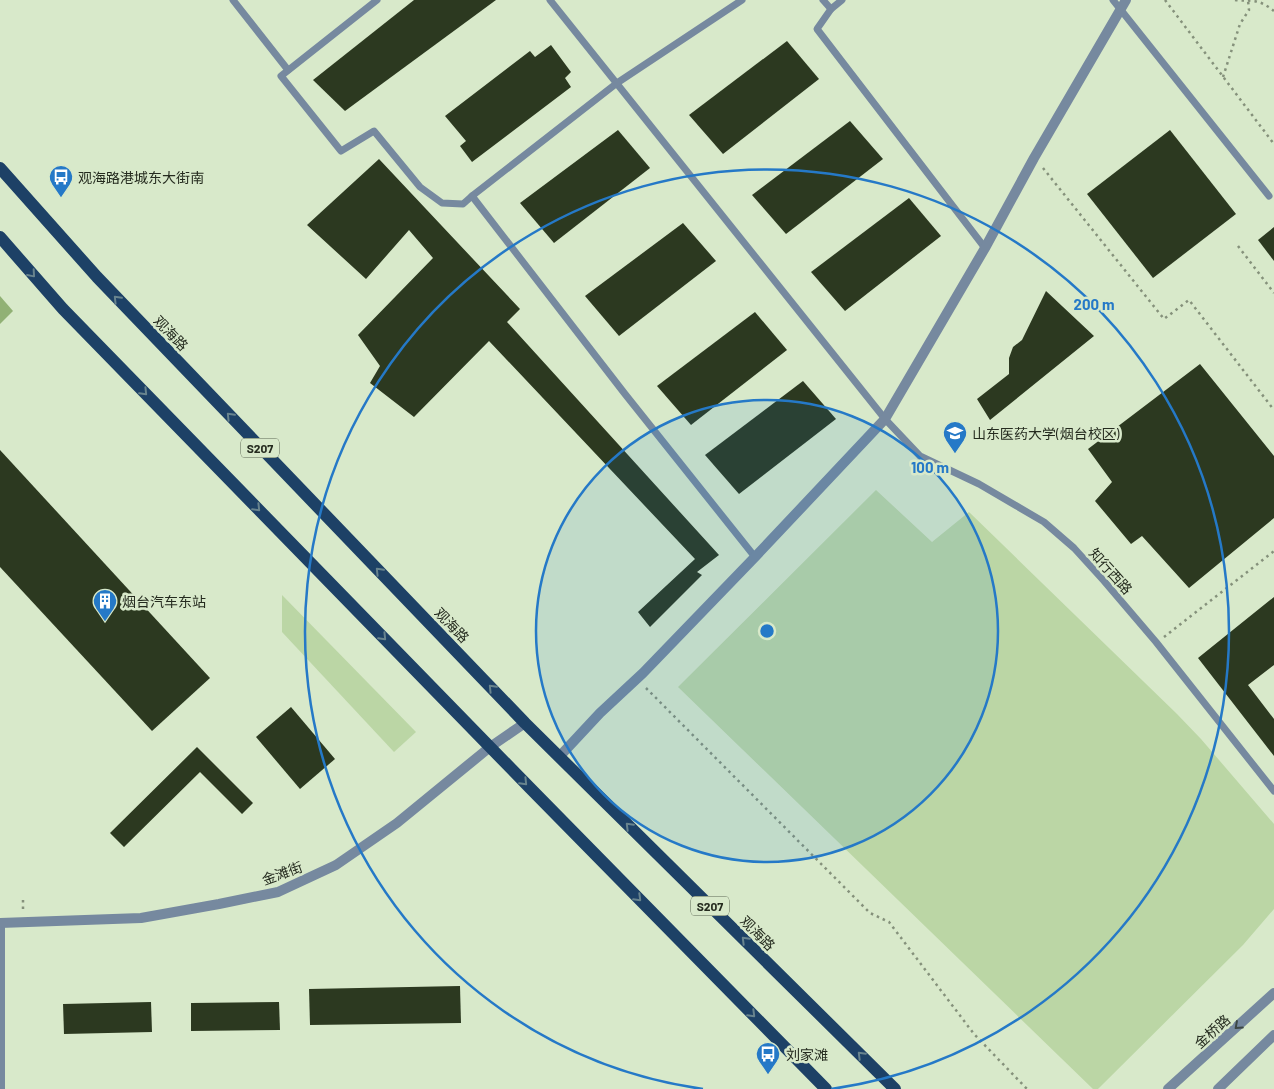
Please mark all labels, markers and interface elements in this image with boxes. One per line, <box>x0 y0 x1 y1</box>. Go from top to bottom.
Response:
bus stop icon: 观海路港城东大街南 <box>48 164 74 198</box>
place label: 观海路港城东大街南 <box>78 169 204 186</box>
one-way arrow <box>26 268 35 277</box>
text: 200 m <box>1073 295 1115 313</box>
one-way arrow <box>114 296 123 305</box>
street label: 观海路 <box>150 312 192 354</box>
one-way arrow <box>138 386 147 395</box>
one-way arrow <box>227 413 236 422</box>
school or university icon: 山东医药大学(烟台校区) <box>942 420 968 454</box>
place label: 山东医药大学(烟台校区) <box>972 425 1120 442</box>
road number: S207 <box>241 438 279 458</box>
text: 100 m <box>911 458 949 476</box>
one-way arrow <box>252 502 261 511</box>
street label: 知行西路 <box>1086 545 1136 597</box>
one-way arrow <box>376 568 385 577</box>
building icon: 烟台汽车东站 <box>92 588 118 622</box>
place label: 烟台汽车东站 <box>122 593 206 610</box>
street label: 观海路 <box>431 604 473 646</box>
centre of rings <box>758 622 776 640</box>
one-way arrow <box>377 631 386 640</box>
one-way arrow <box>489 685 498 694</box>
one-way arrow <box>518 776 527 785</box>
one-way arrow <box>626 823 635 832</box>
street label: 金滩街 <box>259 858 305 888</box>
one-way arrow <box>632 892 641 901</box>
road number: S207 <box>691 896 729 916</box>
street label: 观海路 <box>737 912 779 954</box>
one-way arrow <box>742 937 751 946</box>
one-way arrow <box>746 1008 755 1017</box>
street label: 金桥路 <box>1191 1011 1233 1051</box>
one-way arrow <box>1234 1020 1243 1029</box>
bus stop icon: 刘家滩 <box>755 1041 781 1075</box>
place label: 刘家滩 <box>786 1046 828 1063</box>
one-way arrow <box>857 1052 866 1061</box>

